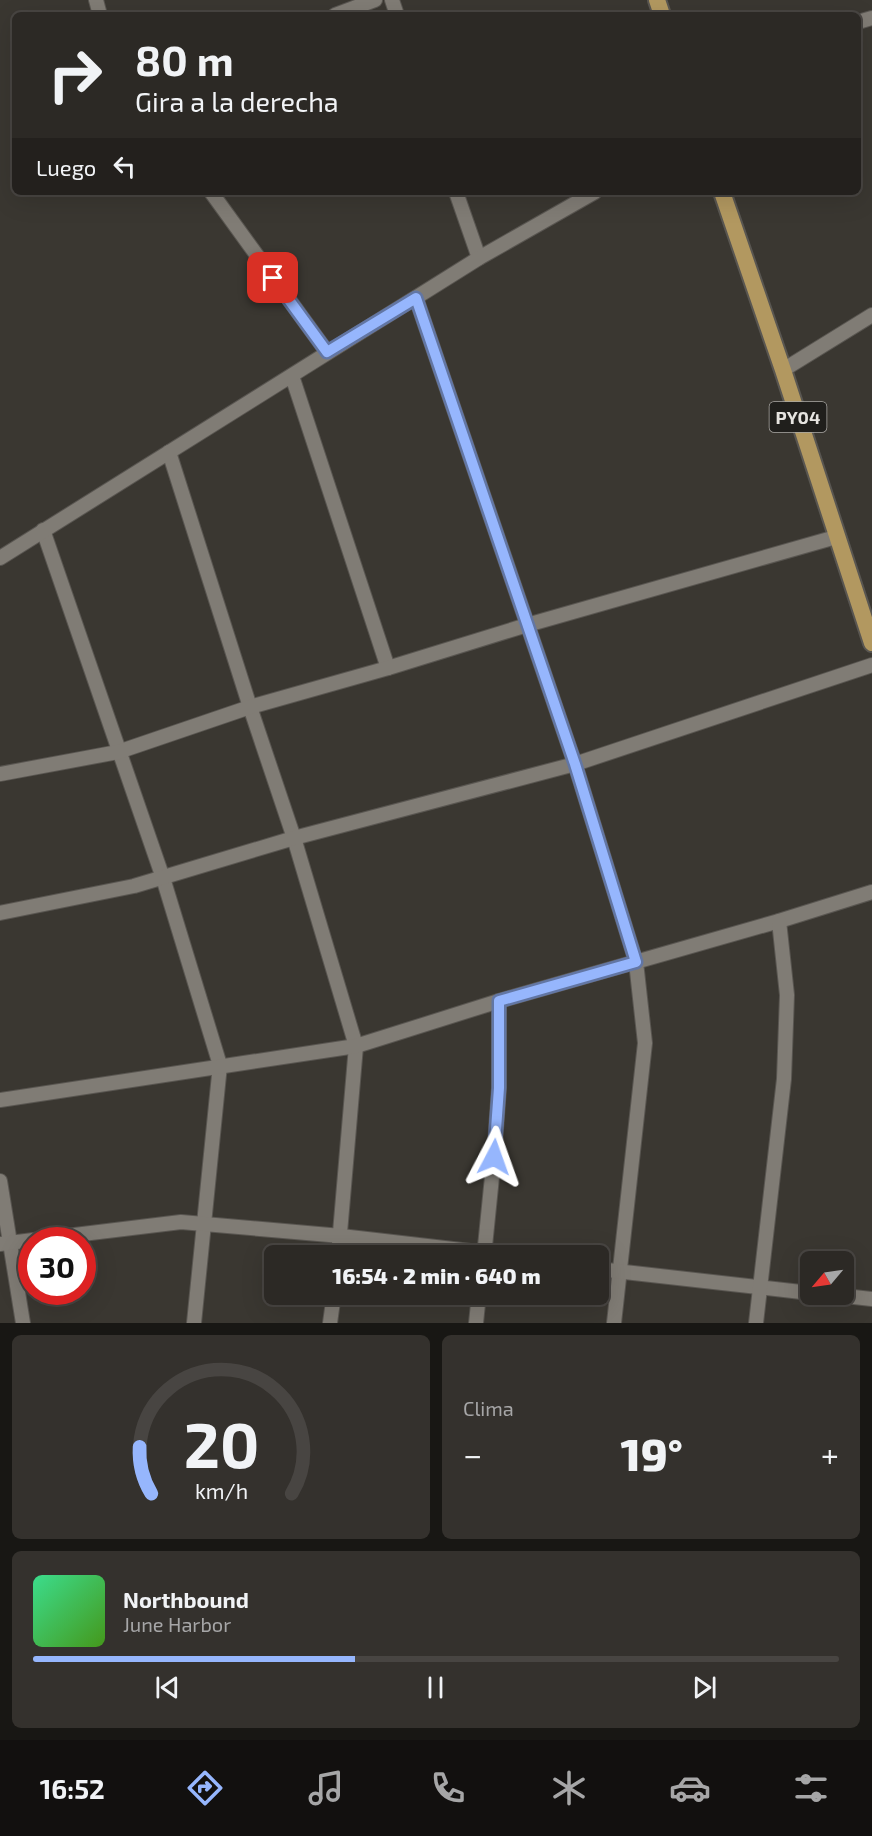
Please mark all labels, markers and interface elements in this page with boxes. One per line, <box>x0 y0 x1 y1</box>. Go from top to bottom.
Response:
text: 80 m <box>135 34 234 84</box>
icon: right <box>36 36 114 114</box>
text: Gira a la derecha <box>135 85 339 117</box>
icon: left <box>108 150 141 183</box>
text: Luego <box>36 154 96 180</box>
pin <box>247 252 298 303</box>
icon: arrive <box>256 261 289 294</box>
road number: PY04 <box>770 402 826 432</box>
position arrow <box>462 1125 526 1189</box>
speed limit sign: 30 <box>18 1227 96 1305</box>
north arrow <box>800 1251 854 1305</box>
map controls <box>800 1251 854 1305</box>
text: 16:54 · 2 min · 640 m <box>332 1262 541 1288</box>
text: Clima <box>463 1396 514 1420</box>
text: 20 <box>183 1406 259 1481</box>
text: 19° <box>620 1426 683 1480</box>
text: − <box>463 1434 482 1474</box>
text: + <box>821 1434 839 1474</box>
text: km/h <box>194 1478 248 1503</box>
text: Northbound <box>123 1586 249 1612</box>
text: June Harbor <box>123 1612 231 1636</box>
icon: previous <box>151 1671 184 1704</box>
icon: pause <box>419 1671 452 1704</box>
icon: next <box>688 1671 721 1704</box>
icon: directions <box>184 1767 226 1809</box>
icon: music <box>305 1767 347 1809</box>
icon: phone <box>427 1767 469 1809</box>
icon: climate <box>548 1767 590 1809</box>
icon: car <box>669 1767 711 1809</box>
icon: filters <box>790 1767 832 1809</box>
text: 16:52 <box>40 1772 105 1804</box>

